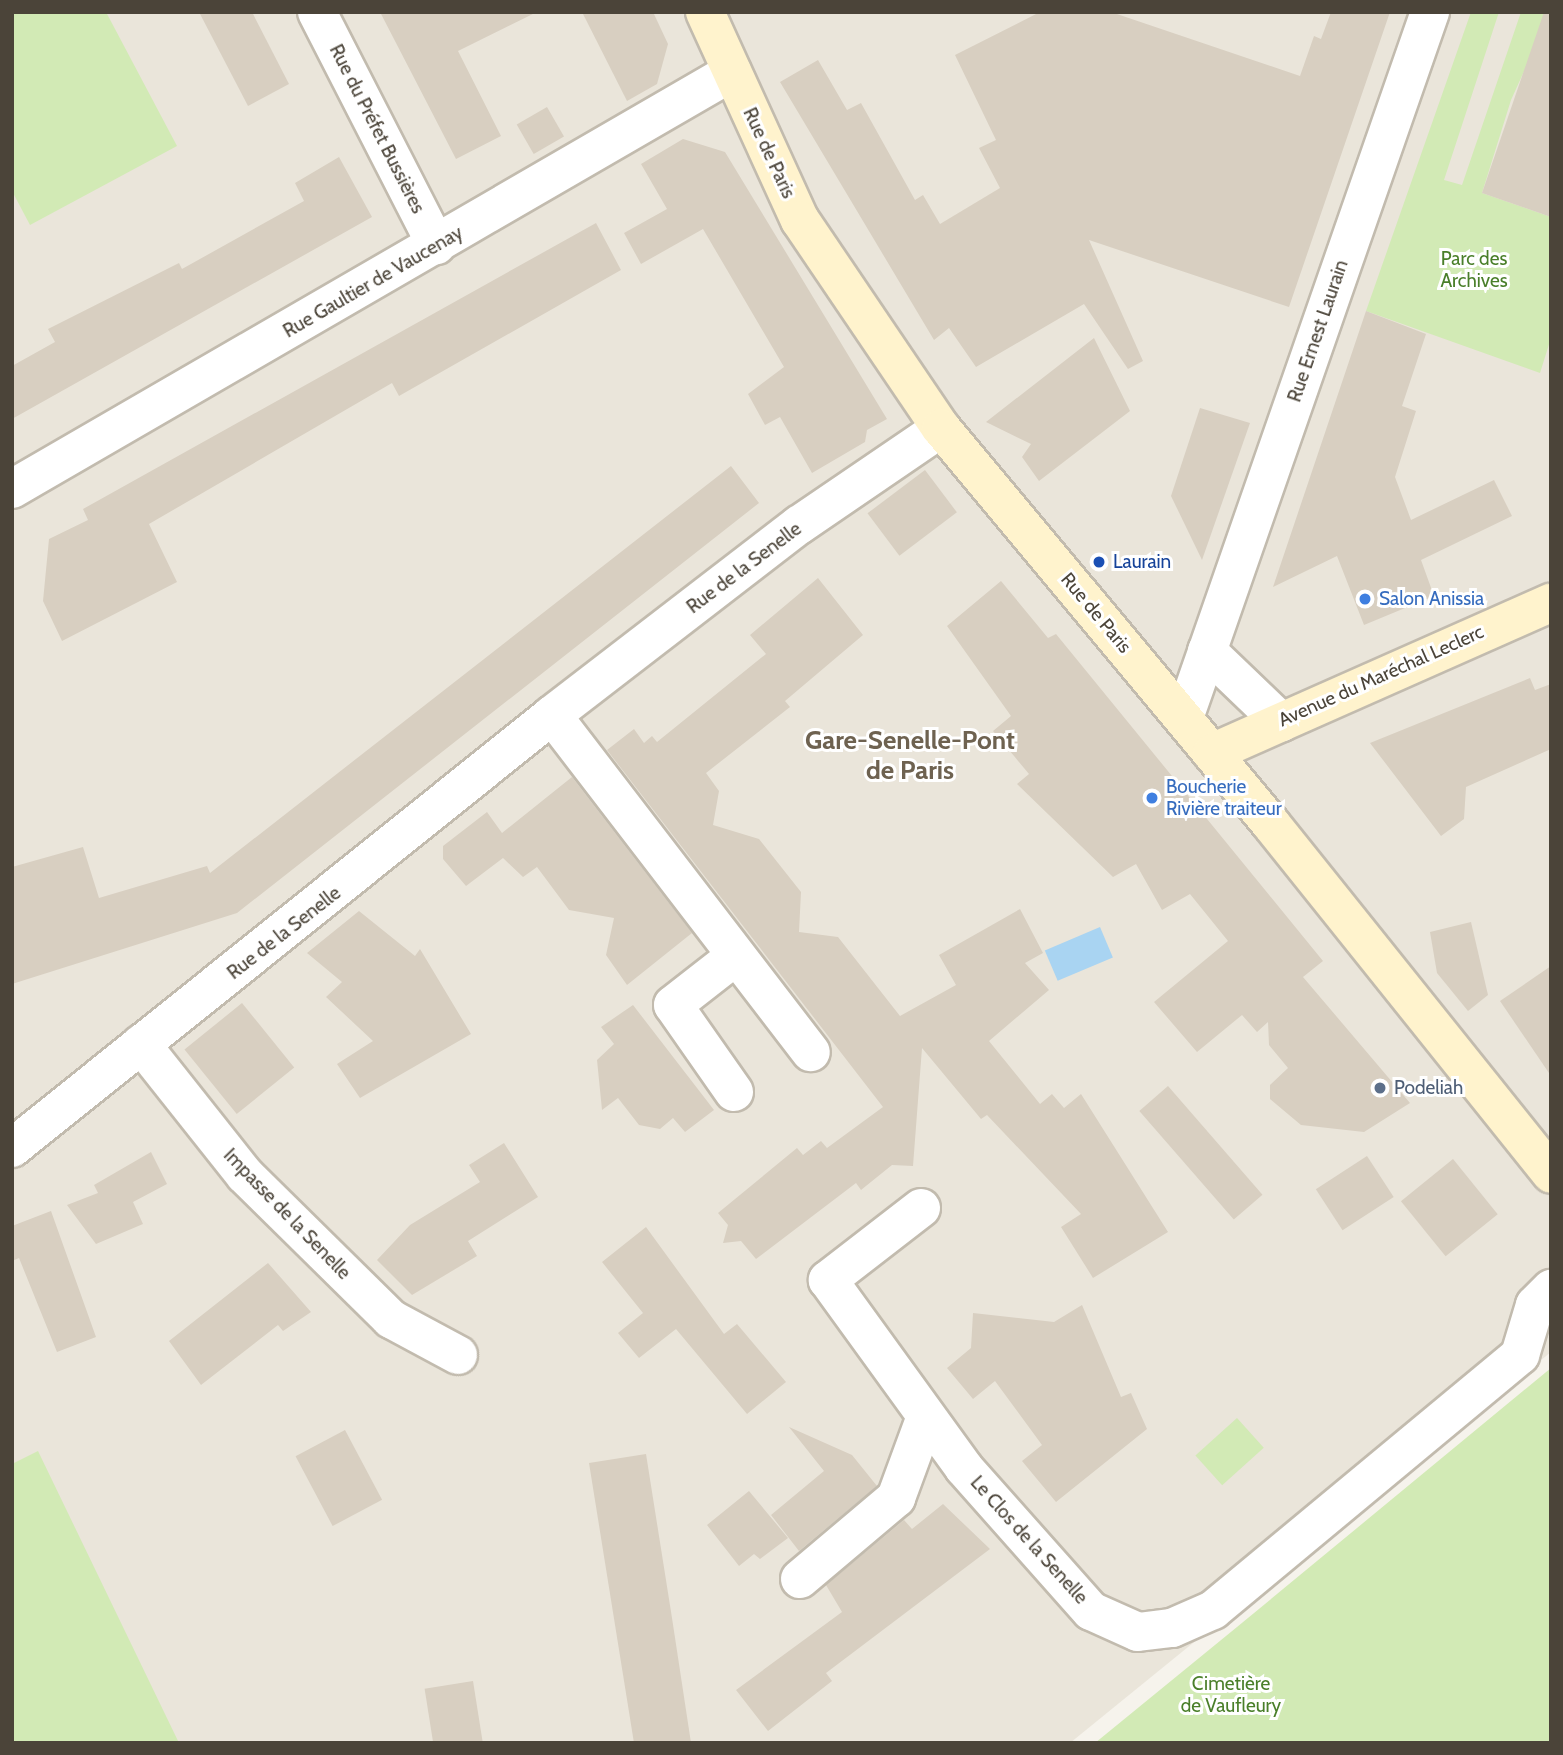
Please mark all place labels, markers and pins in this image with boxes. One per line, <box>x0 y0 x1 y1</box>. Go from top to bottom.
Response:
place label: Laurain <box>1113 551 1171 573</box>
marker: Laurain <box>1091 554 1107 570</box>
place label: Salon Anissia <box>1379 588 1484 610</box>
marker: Salon Anissia <box>1357 591 1373 607</box>
place label: Boucherie Rivière traiteur <box>1166 776 1282 820</box>
marker: Boucherie Rivière traiteur <box>1144 790 1160 806</box>
place label: Podeliah <box>1394 1077 1463 1099</box>
marker: Podeliah <box>1372 1080 1388 1096</box>

